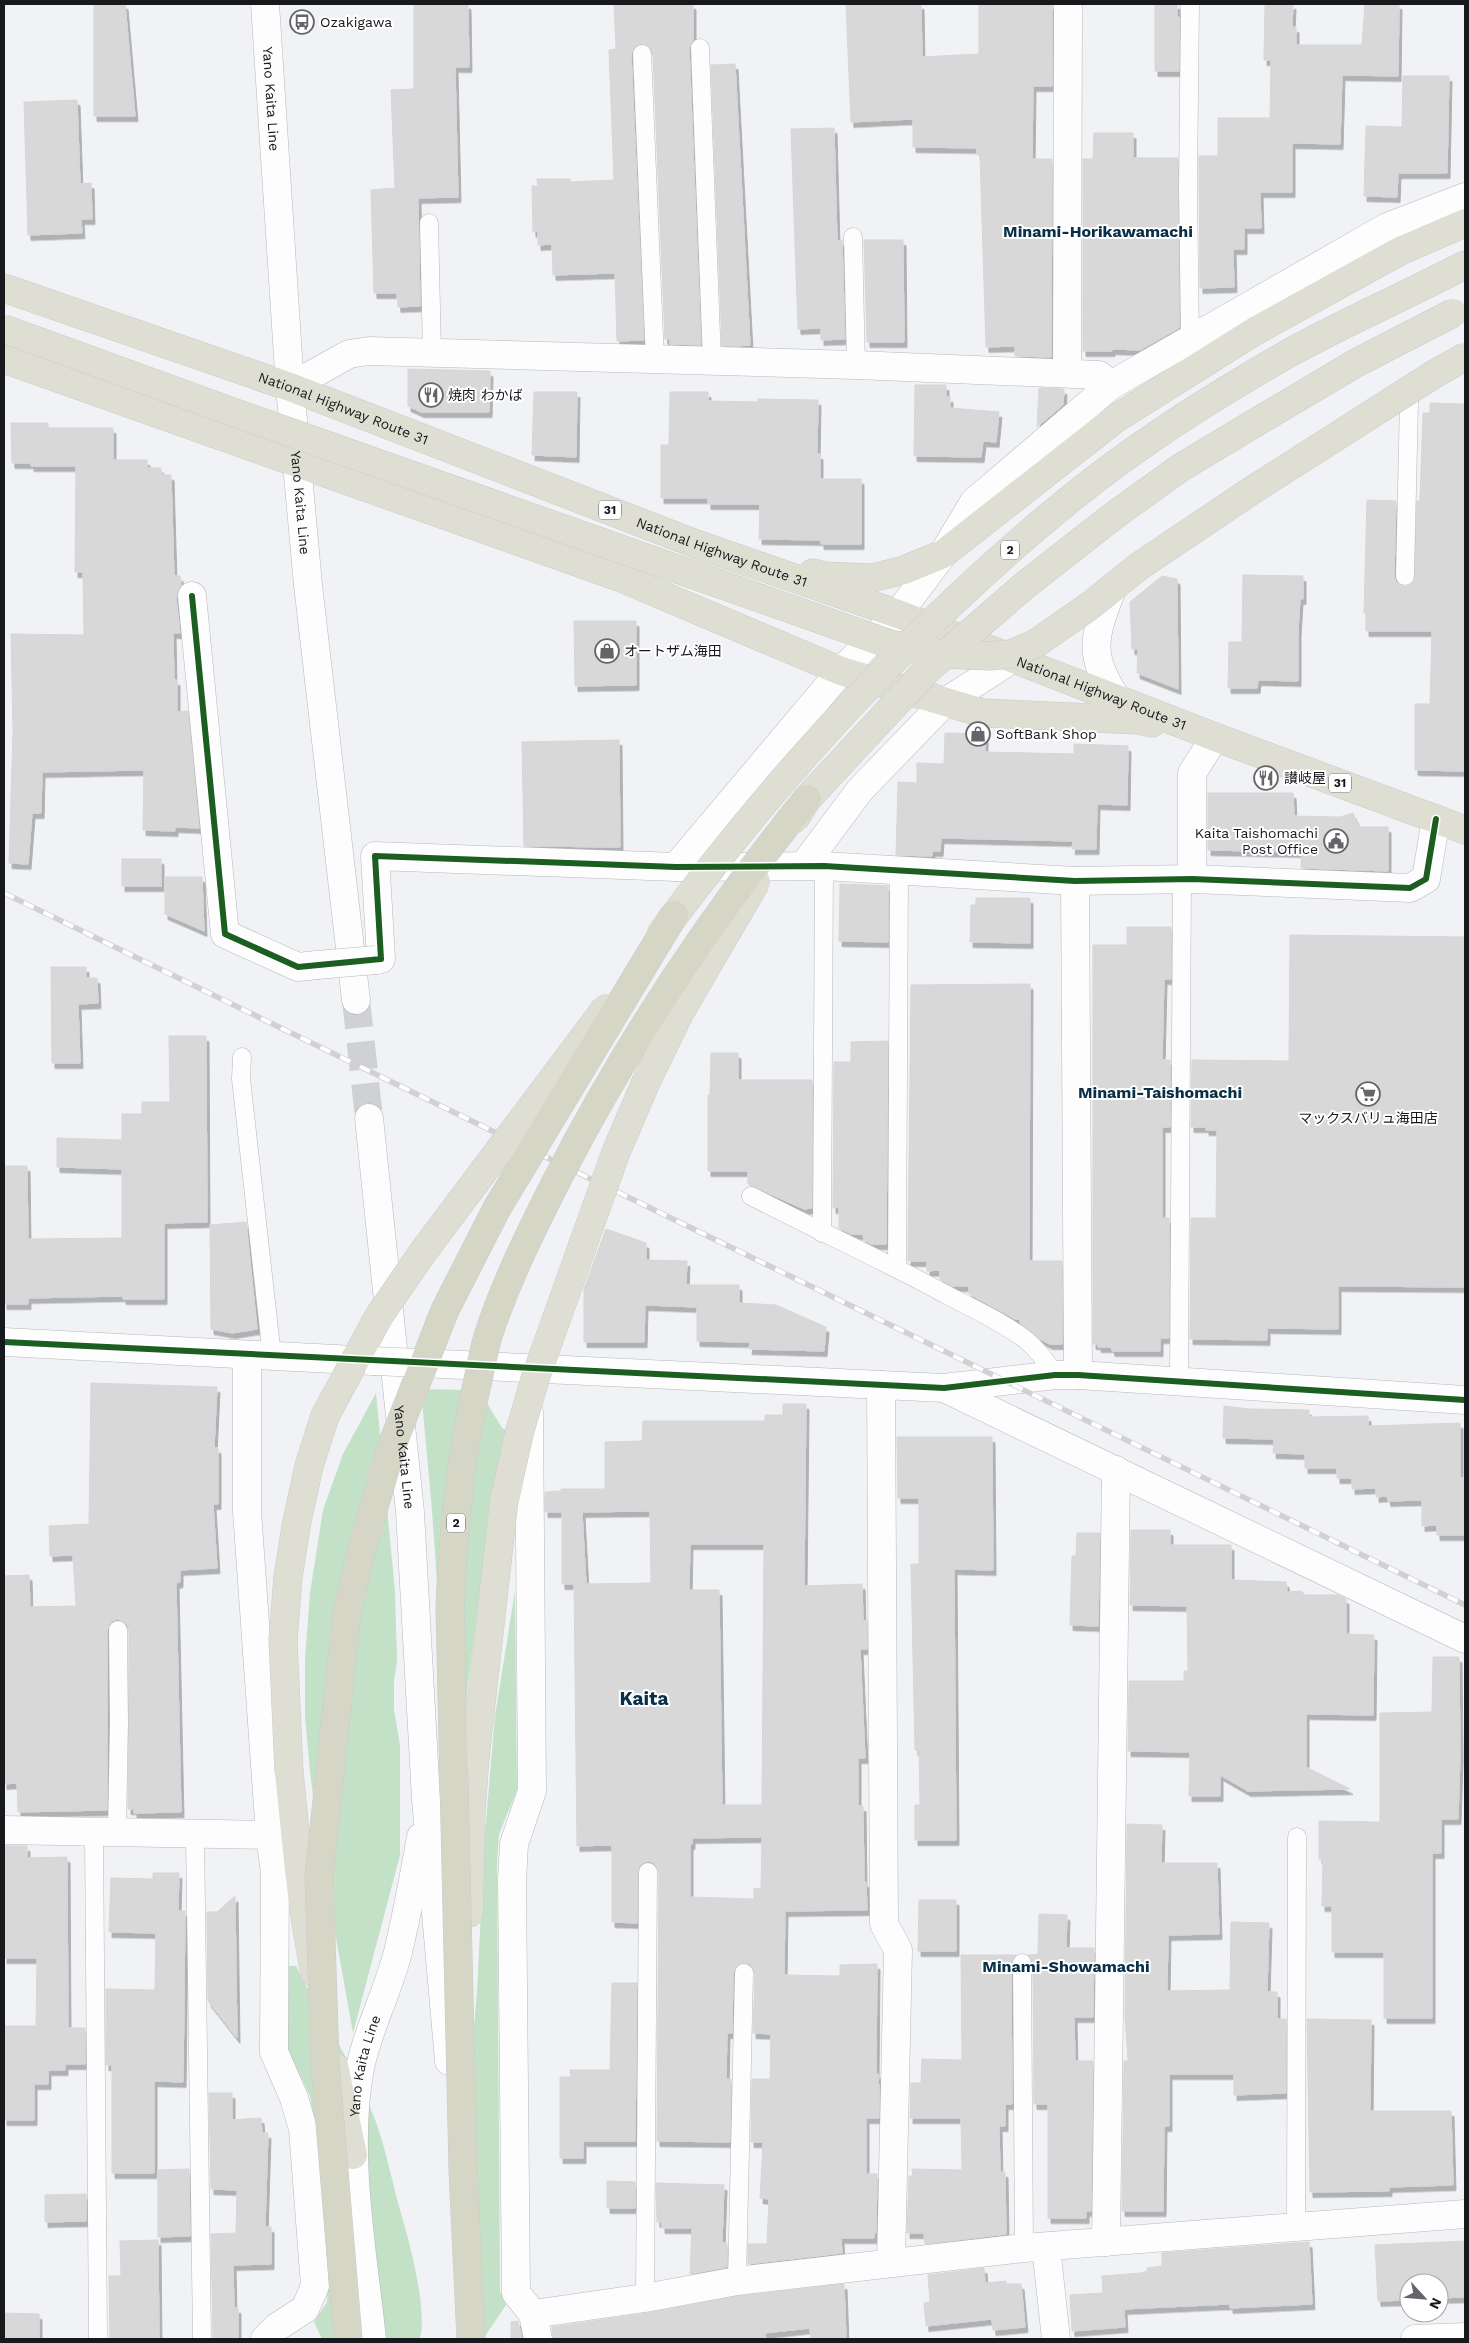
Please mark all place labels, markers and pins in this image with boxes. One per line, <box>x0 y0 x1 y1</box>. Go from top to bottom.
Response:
bus stop icon: Ozakigawa <box>289 9 315 35</box>
place label: Ozakigawa <box>320 14 392 30</box>
restaurant icon: 焼肉 わかば <box>418 382 444 408</box>
place label: 焼肉 わかば <box>448 387 523 403</box>
shop icon: オートザム海田 <box>594 638 620 664</box>
place label: オートザム海田 <box>624 643 722 659</box>
shop icon: SoftBank Shop <box>965 721 991 747</box>
place label: SoftBank Shop <box>996 726 1097 742</box>
restaurant icon: 讃岐屋 <box>1253 765 1279 791</box>
place label: 讃岐屋 <box>1284 770 1326 786</box>
place label: Kaita Taishomachi Post Office <box>1195 825 1318 857</box>
public building icon: Kaita Taishomachi Post Office <box>1323 828 1349 854</box>
supermarket icon: マックスバリュ海田店 <box>1355 1081 1381 1107</box>
place label: マックスバリュ海田店 <box>1298 1110 1438 1126</box>

